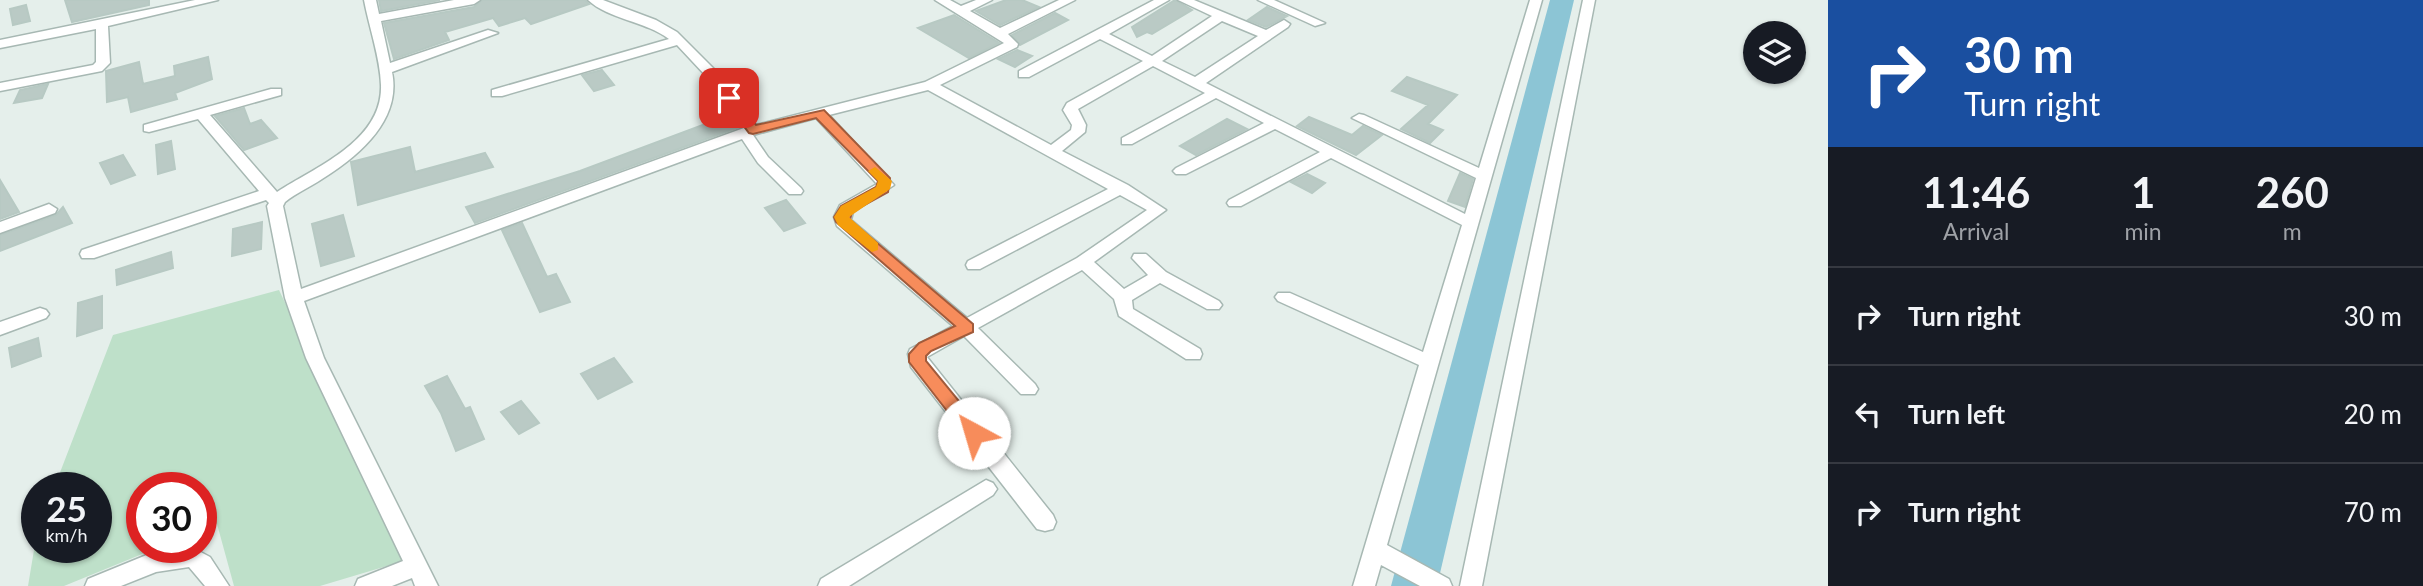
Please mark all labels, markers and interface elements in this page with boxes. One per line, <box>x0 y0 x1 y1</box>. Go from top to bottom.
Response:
map controls <box>1743 21 1806 84</box>
button: layers <box>1743 21 1806 84</box>
text: 30 m <box>1964 25 2074 83</box>
icon: right <box>1849 28 1940 119</box>
pin <box>699 68 759 128</box>
icon: arrive <box>710 79 748 117</box>
text: Turn right <box>1964 84 2100 123</box>
text: 11:46 <box>1922 167 2030 217</box>
text: 1 <box>2131 167 2155 217</box>
text: 260 <box>2256 167 2329 217</box>
text: Arrival <box>1943 217 2009 245</box>
text: min <box>2124 217 2162 245</box>
text: m <box>2283 217 2302 245</box>
icon: right <box>1849 297 1887 335</box>
text: Turn right <box>1908 300 2021 332</box>
text: 30 m <box>2344 300 2402 332</box>
icon: left <box>1849 395 1887 433</box>
position arrow <box>937 396 1011 470</box>
text: Turn left <box>1908 398 2005 430</box>
text: 20 m <box>2344 398 2402 430</box>
speed limit sign: 30 <box>126 472 217 563</box>
text: 25 <box>46 487 87 529</box>
icon: right <box>1849 493 1887 531</box>
text: Turn right <box>1908 496 2021 528</box>
text: 70 m <box>2344 496 2402 528</box>
text: km/h <box>45 524 88 546</box>

